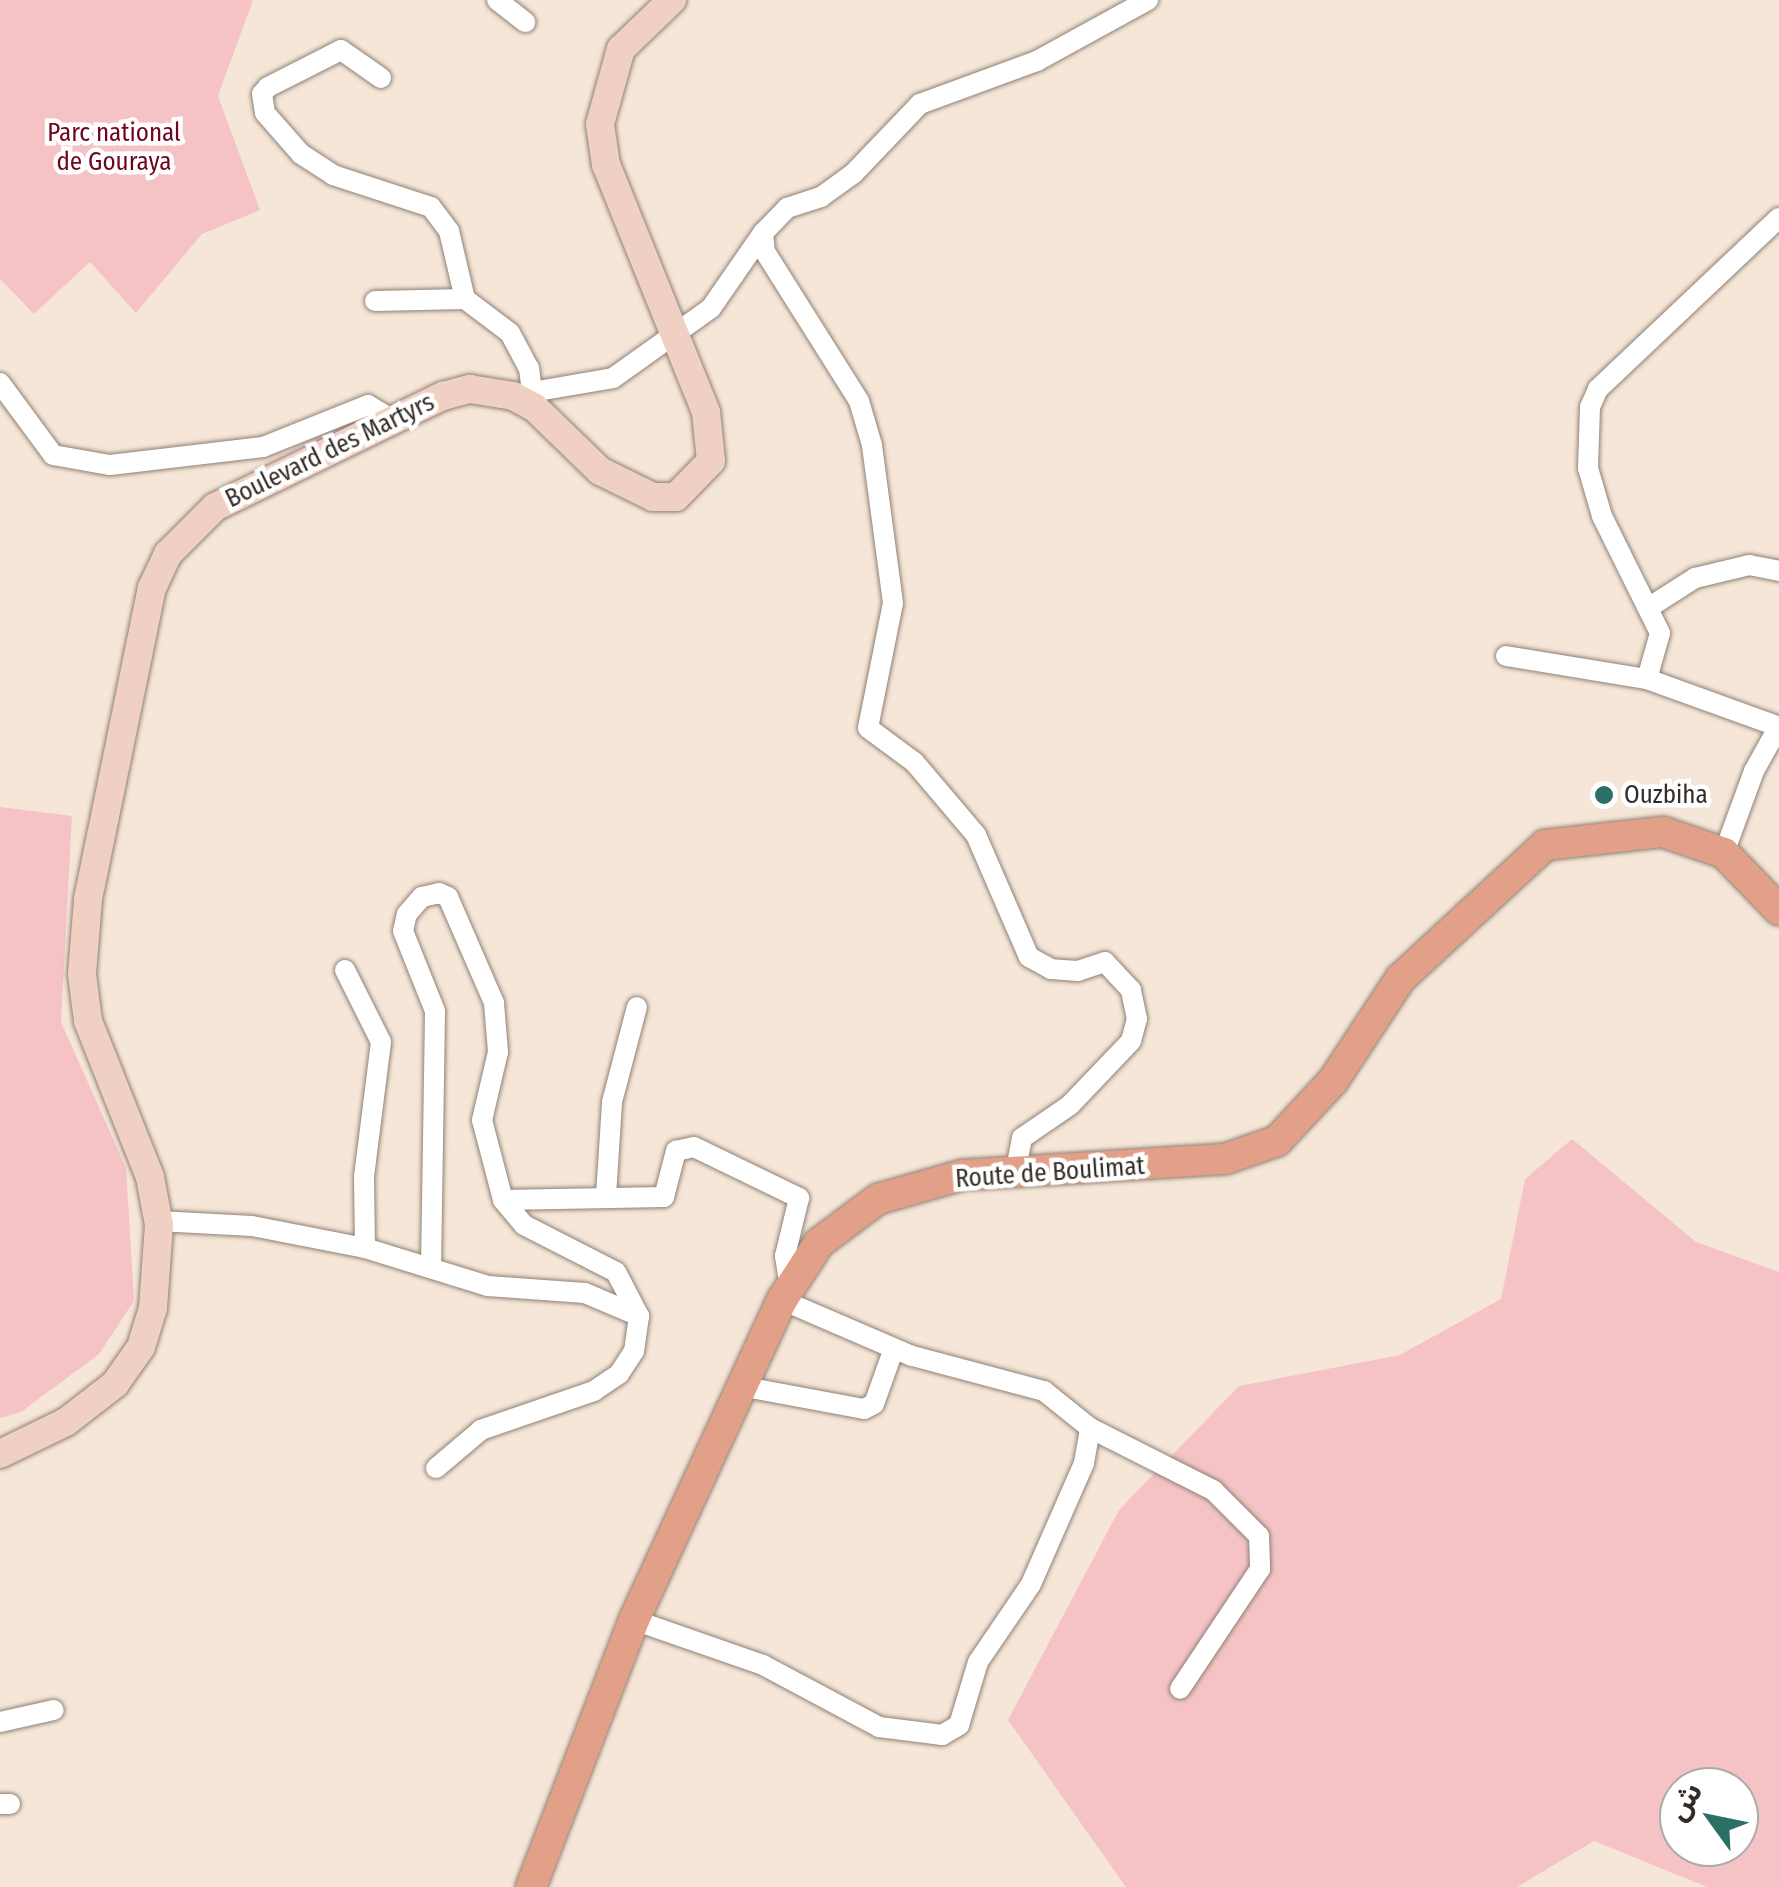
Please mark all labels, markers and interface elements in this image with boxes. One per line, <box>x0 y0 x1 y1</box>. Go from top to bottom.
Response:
park label: Parc national de Gouraya <box>47 119 181 178</box>
street label: Boulevard des Martyrs <box>221 387 439 515</box>
place label: Ouzbiha <box>1624 780 1708 810</box>
marker: Ouzbiha <box>1593 784 1615 806</box>
street label: Route de Boulimat <box>954 1151 1146 1195</box>
north arrow <box>1659 1767 1759 1867</box>
text: ش <box>1661 1776 1709 1827</box>

